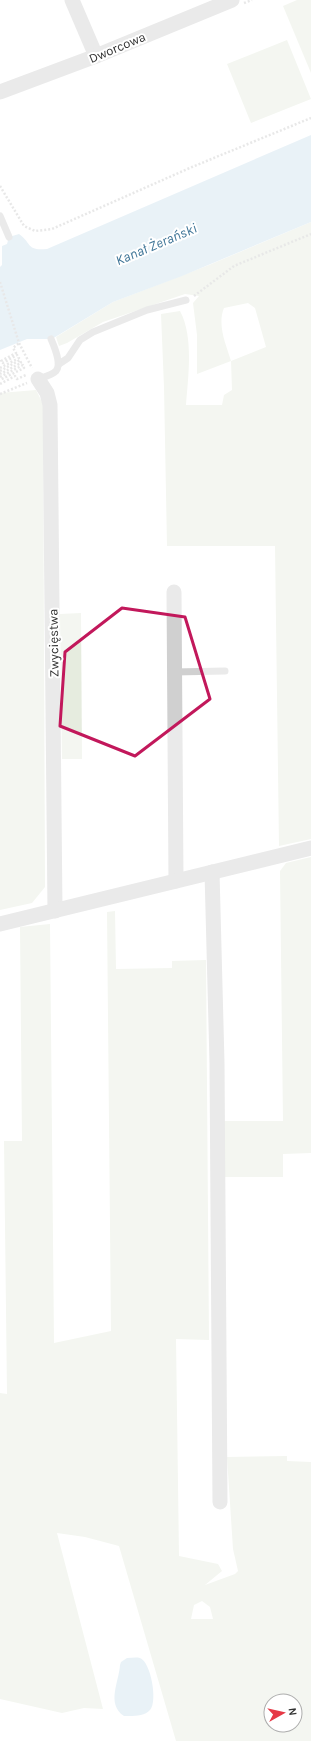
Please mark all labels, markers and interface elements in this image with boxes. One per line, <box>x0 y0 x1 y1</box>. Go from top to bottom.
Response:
street label: Dworcowa <box>87 29 148 66</box>
water label: Kanał Żerański <box>113 220 200 269</box>
street label: Zwycięstwa <box>45 609 62 677</box>
north arrow <box>263 1693 303 1733</box>
text: N <box>285 1707 299 1716</box>

